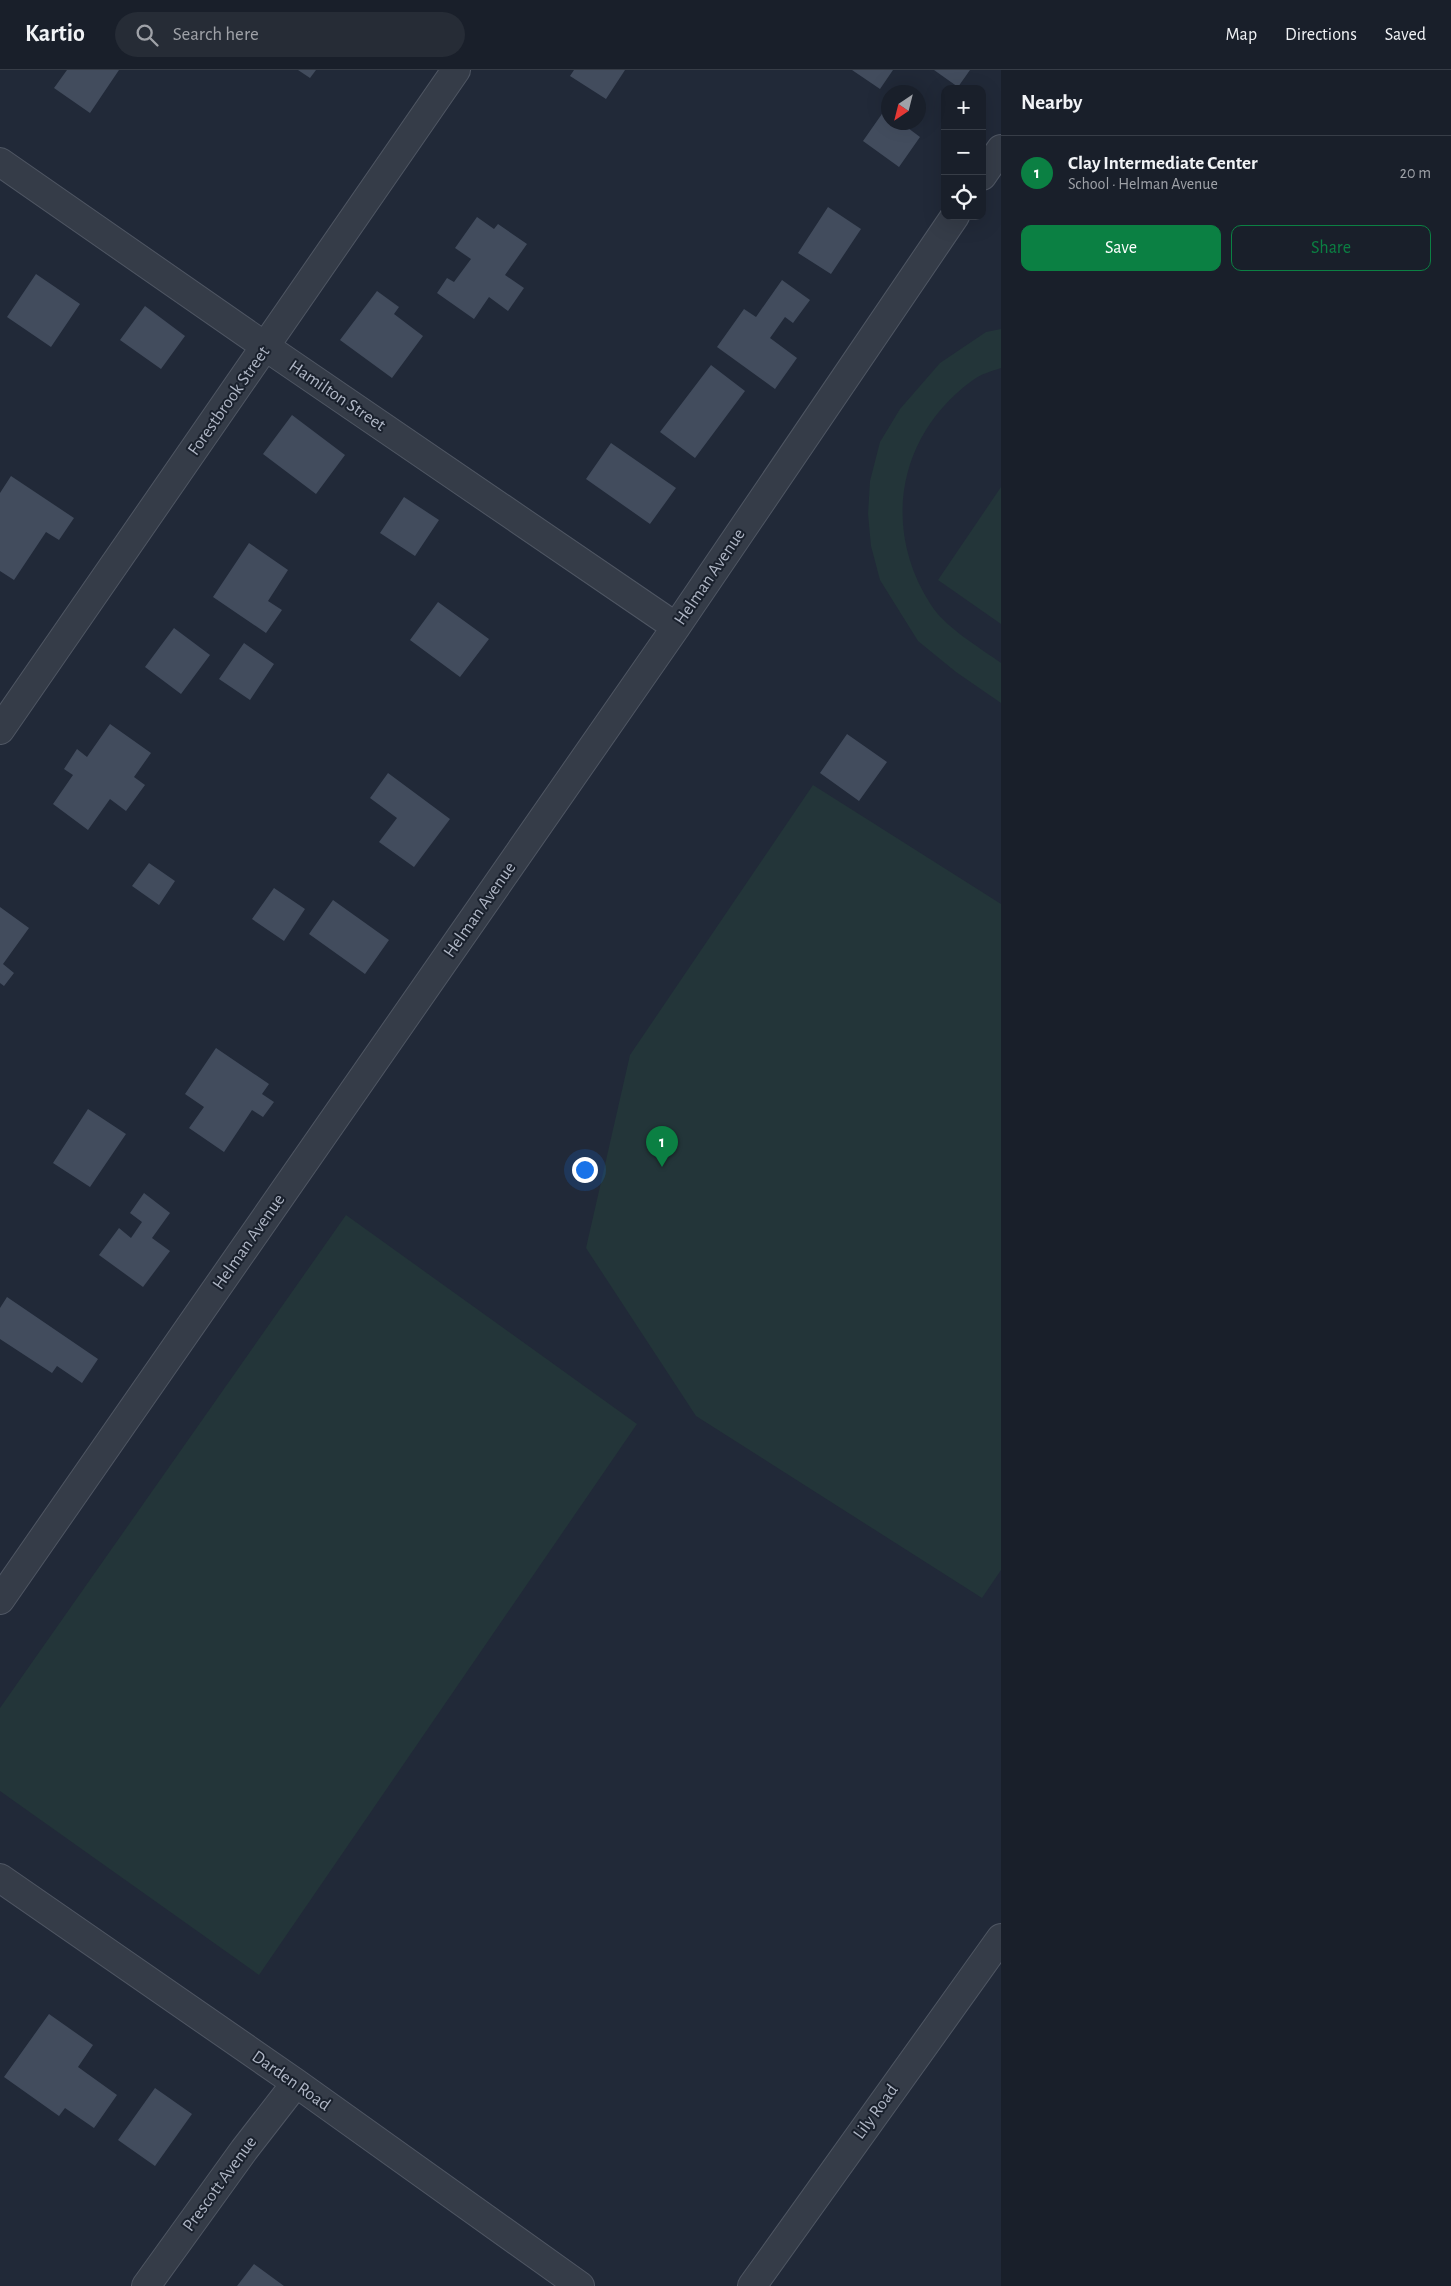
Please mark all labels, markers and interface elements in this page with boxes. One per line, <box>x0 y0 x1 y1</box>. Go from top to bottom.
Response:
search box <box>115 12 465 57</box>
icon: search <box>133 21 161 49</box>
text: Kartio <box>25 22 85 46</box>
text: Search here <box>173 25 259 44</box>
text: Map <box>1226 26 1257 44</box>
text: Directions <box>1285 26 1357 44</box>
text: Saved <box>1385 26 1426 44</box>
north arrow <box>881 85 926 130</box>
map controls <box>941 85 986 220</box>
button: + <box>941 85 986 130</box>
text: Nearby <box>1021 92 1082 113</box>
button: − <box>941 130 986 175</box>
text: Clay Intermediate Center <box>1068 154 1258 173</box>
text: 1 <box>1034 165 1040 181</box>
text: 20 m <box>1400 165 1431 181</box>
button: locate <box>941 175 986 220</box>
text: School · Helman Avenue <box>1068 176 1218 192</box>
button: Save <box>1021 225 1221 271</box>
button: Share <box>1231 225 1431 271</box>
street label: Forestbrook Street <box>185 343 273 459</box>
street label: Hamilton Street <box>286 357 389 435</box>
street label: Helman Avenue <box>671 526 749 628</box>
street label: Helman Avenue <box>441 859 519 961</box>
pin: 1 <box>646 1126 678 1167</box>
your location <box>572 1157 598 1183</box>
street label: Helman Avenue <box>210 1191 288 1293</box>
street label: Darden Road <box>248 2047 334 2115</box>
street label: Lily Road <box>850 2081 902 2143</box>
street label: Prescott Avenue <box>180 2133 260 2235</box>

